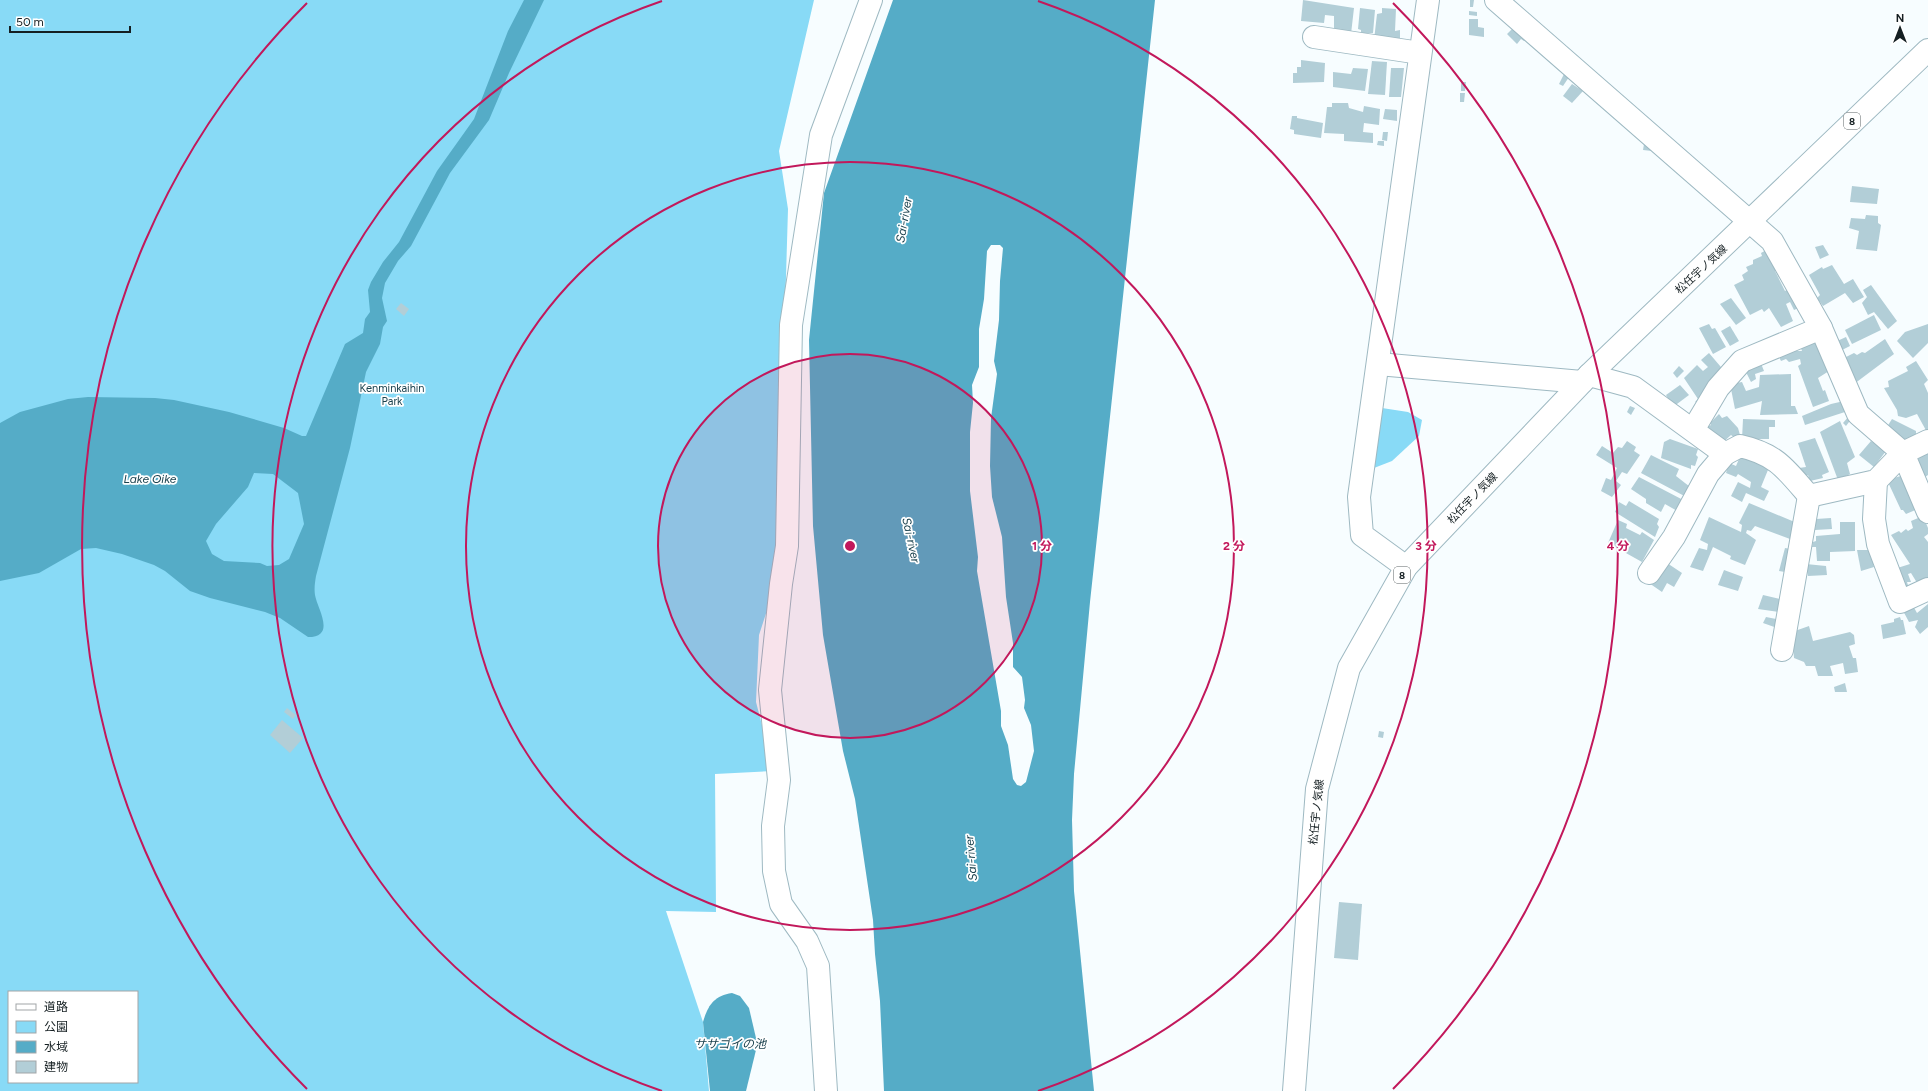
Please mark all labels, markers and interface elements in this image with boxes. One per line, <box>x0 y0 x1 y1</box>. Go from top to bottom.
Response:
scale bar <box>10 8 130 34</box>
north arrow <box>1880 8 1920 48</box>
text: N <box>1896 12 1904 25</box>
text: 50 m <box>16 15 44 29</box>
road number: 8 <box>1844 113 1860 129</box>
water label: Sai-river <box>893 195 915 244</box>
street label: 松任宇ノ気線 <box>1673 242 1730 297</box>
park label: Kenminkaihin Park <box>359 382 425 408</box>
street label: 松任宇ノ気線 <box>1445 470 1500 527</box>
water label: Lake Oike <box>124 472 177 486</box>
water label: Sai-river <box>899 516 923 565</box>
centre of rings <box>843 539 857 553</box>
text: 1 分 <box>1032 539 1052 553</box>
text: 2 分 <box>1223 539 1245 553</box>
text: 3 分 <box>1415 539 1437 553</box>
text: 4 分 <box>1607 539 1629 553</box>
road number: 8 <box>1394 567 1410 583</box>
street label: 松任宇ノ気線 <box>1307 779 1326 846</box>
water label: Sai-river <box>962 834 980 881</box>
legend <box>8 991 138 1083</box>
text: 道路 <box>44 1000 68 1014</box>
text: 公園 <box>44 1020 68 1034</box>
water label: ササゴイの池 <box>694 1037 767 1051</box>
text: 水域 <box>44 1040 68 1054</box>
text: 建物 <box>44 1060 68 1074</box>

